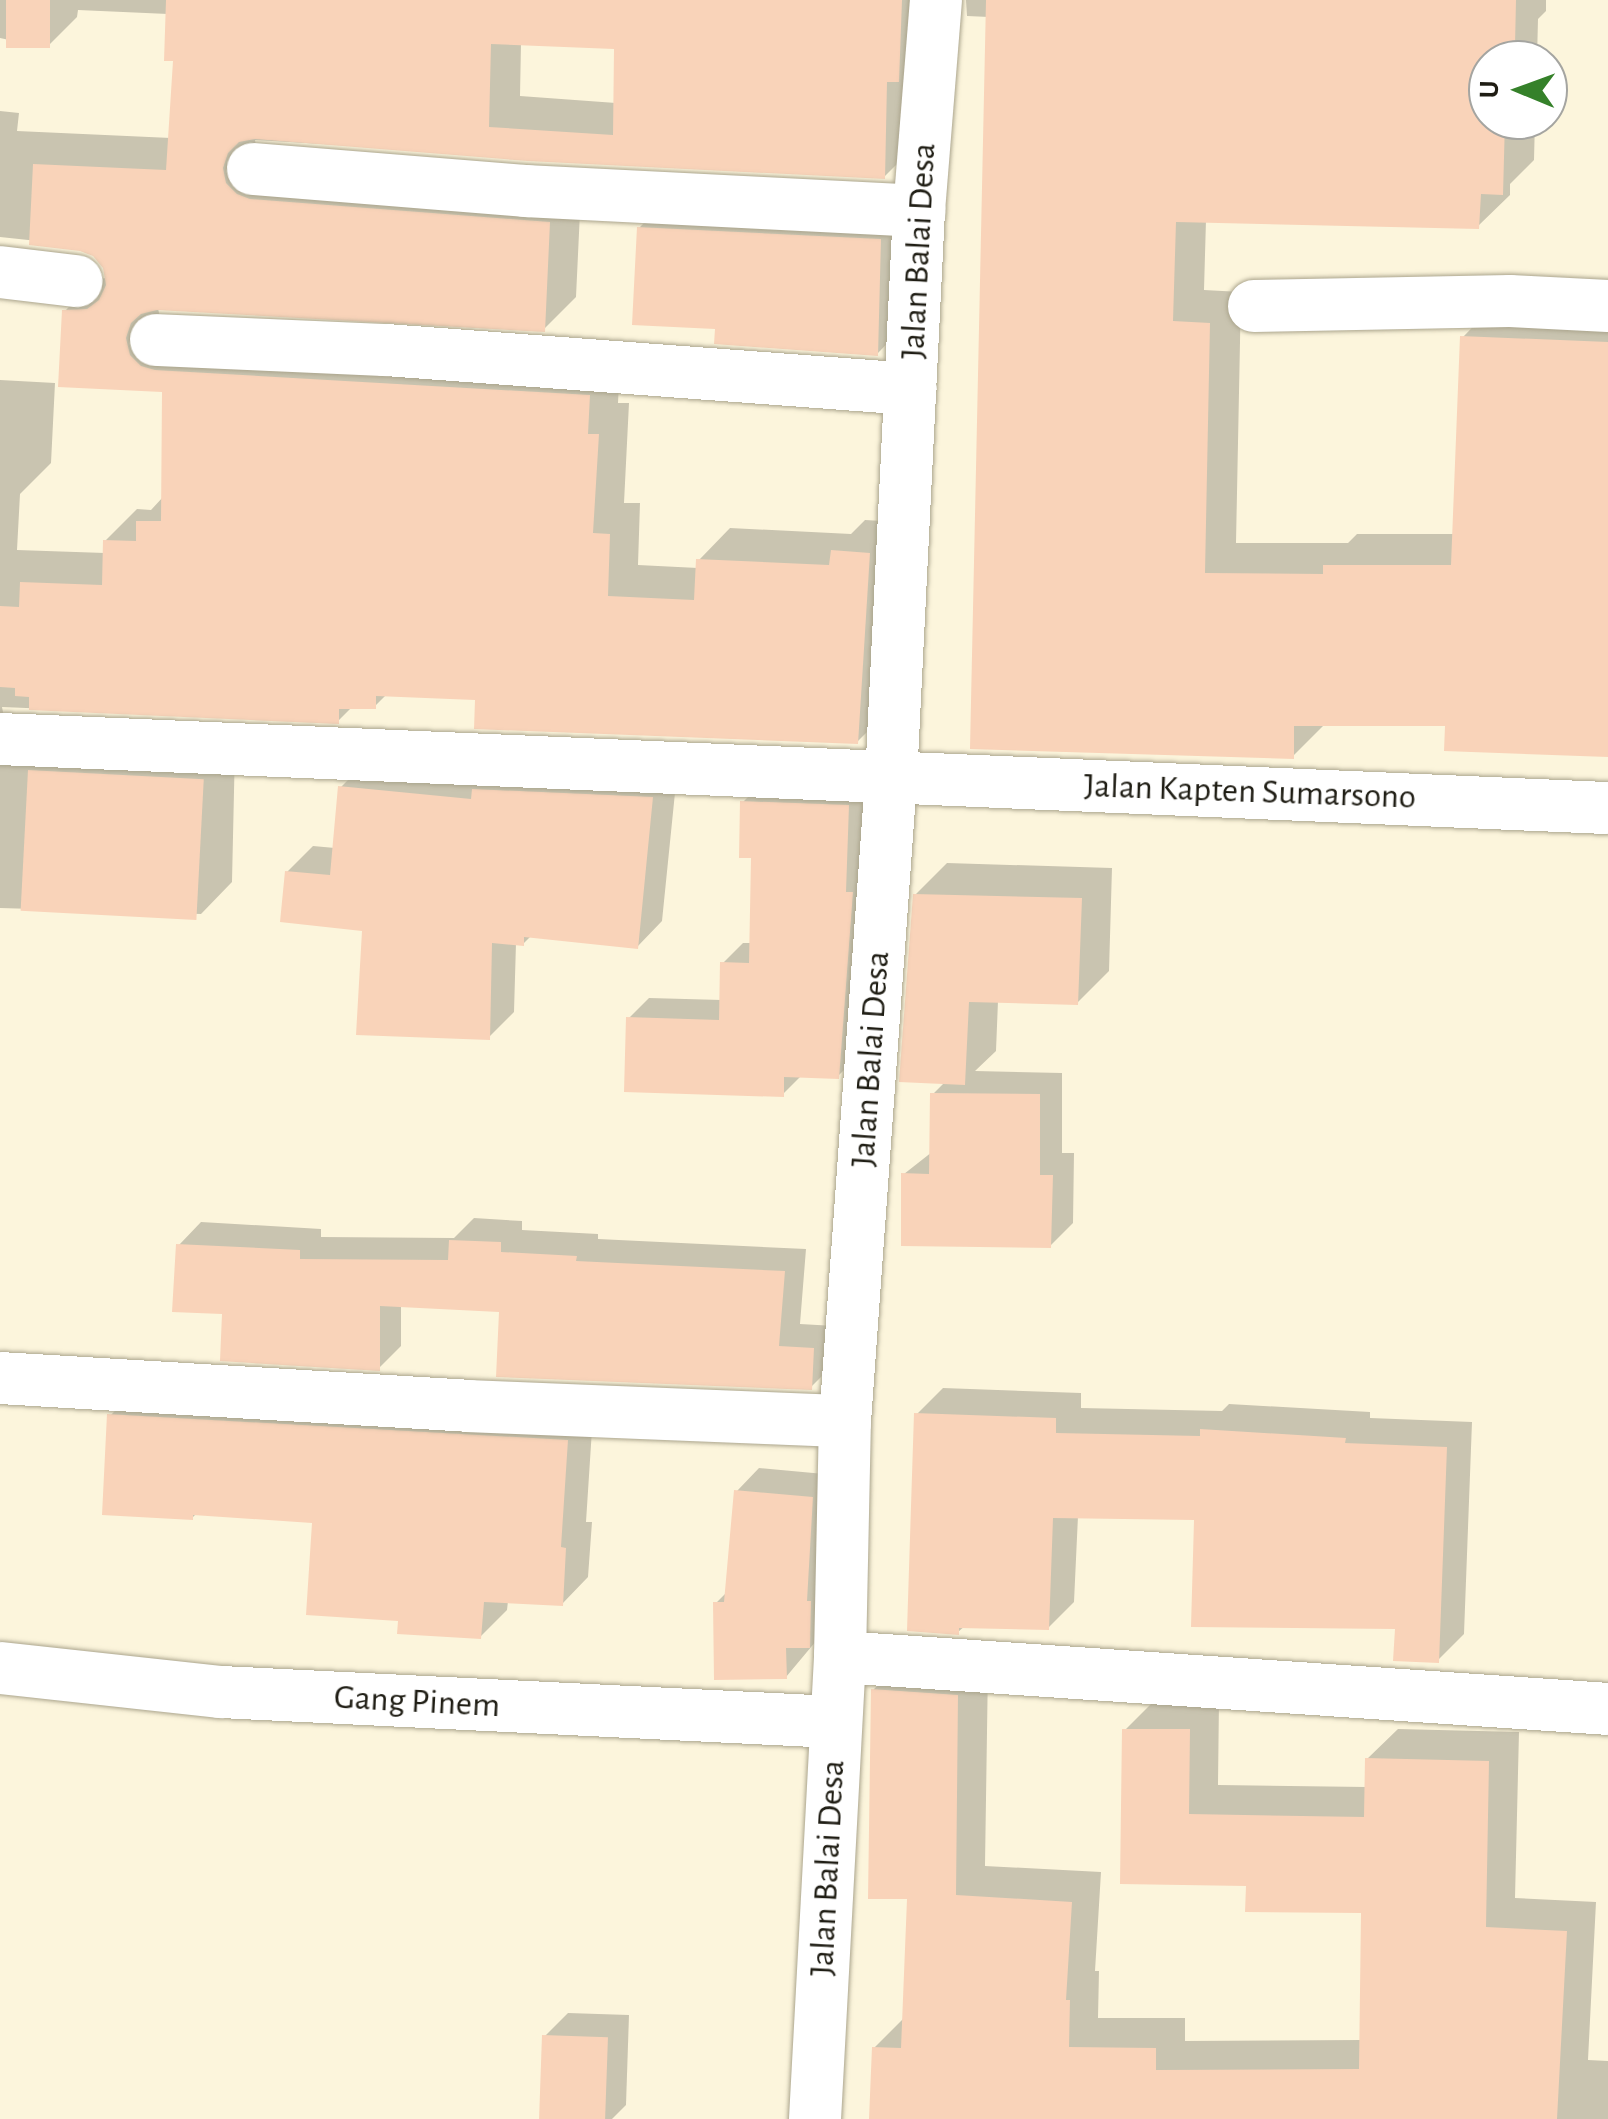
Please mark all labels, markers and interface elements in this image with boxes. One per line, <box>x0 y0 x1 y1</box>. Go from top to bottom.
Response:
north arrow <box>1468 40 1568 140</box>
text: U <box>1476 80 1504 99</box>
street label: Jalan Balai Desa <box>892 142 946 360</box>
street label: Jalan Kapten Sumarsono <box>1083 765 1417 819</box>
street label: Jalan Balai Desa <box>842 950 900 1168</box>
street label: Gang Pinem <box>333 1677 501 1727</box>
street label: Jalan Balai Desa <box>801 1759 855 1977</box>

